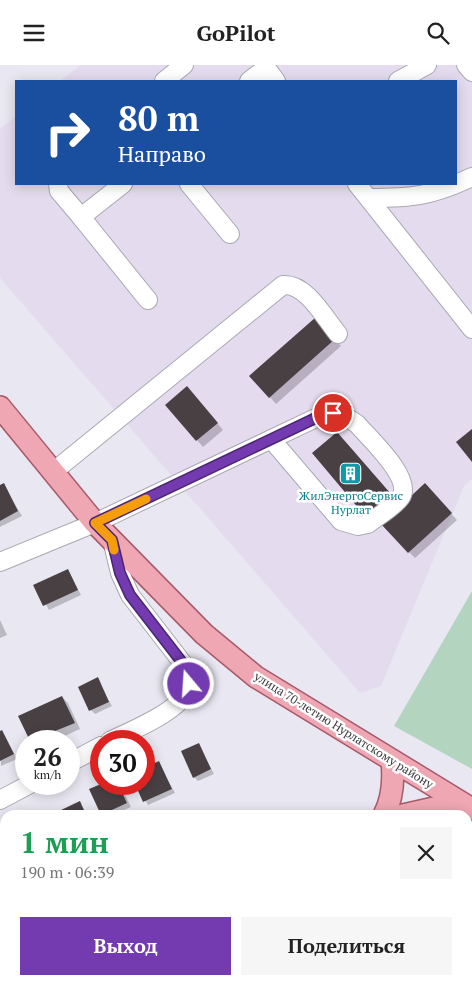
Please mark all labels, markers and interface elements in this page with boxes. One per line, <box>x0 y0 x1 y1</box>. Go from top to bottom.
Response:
text: GoPilot <box>196 18 276 47</box>
icon: menu <box>20 19 48 47</box>
icon: search <box>424 19 452 47</box>
text: 80 m <box>118 95 199 141</box>
icon: right <box>35 100 100 165</box>
text: Направо <box>118 139 206 168</box>
pin <box>312 392 354 434</box>
icon: arrive <box>319 399 347 427</box>
building icon: ЖилЭнергоСервис Нурлат <box>339 462 363 486</box>
place label: ЖилЭнергоСервис Нурлат <box>299 488 404 517</box>
position arrow <box>162 657 214 709</box>
street label: улица 70-летию Нурлатскому району <box>251 668 437 792</box>
speed limit sign: 30 <box>90 730 155 795</box>
text: 26 <box>33 740 62 773</box>
text: km/h <box>34 767 61 782</box>
text: 1 мин <box>20 822 109 862</box>
button: close <box>400 827 452 879</box>
text: 190 m · 06:39 <box>20 861 114 883</box>
button: Выход <box>20 917 231 975</box>
button: Поделиться <box>241 917 452 975</box>

